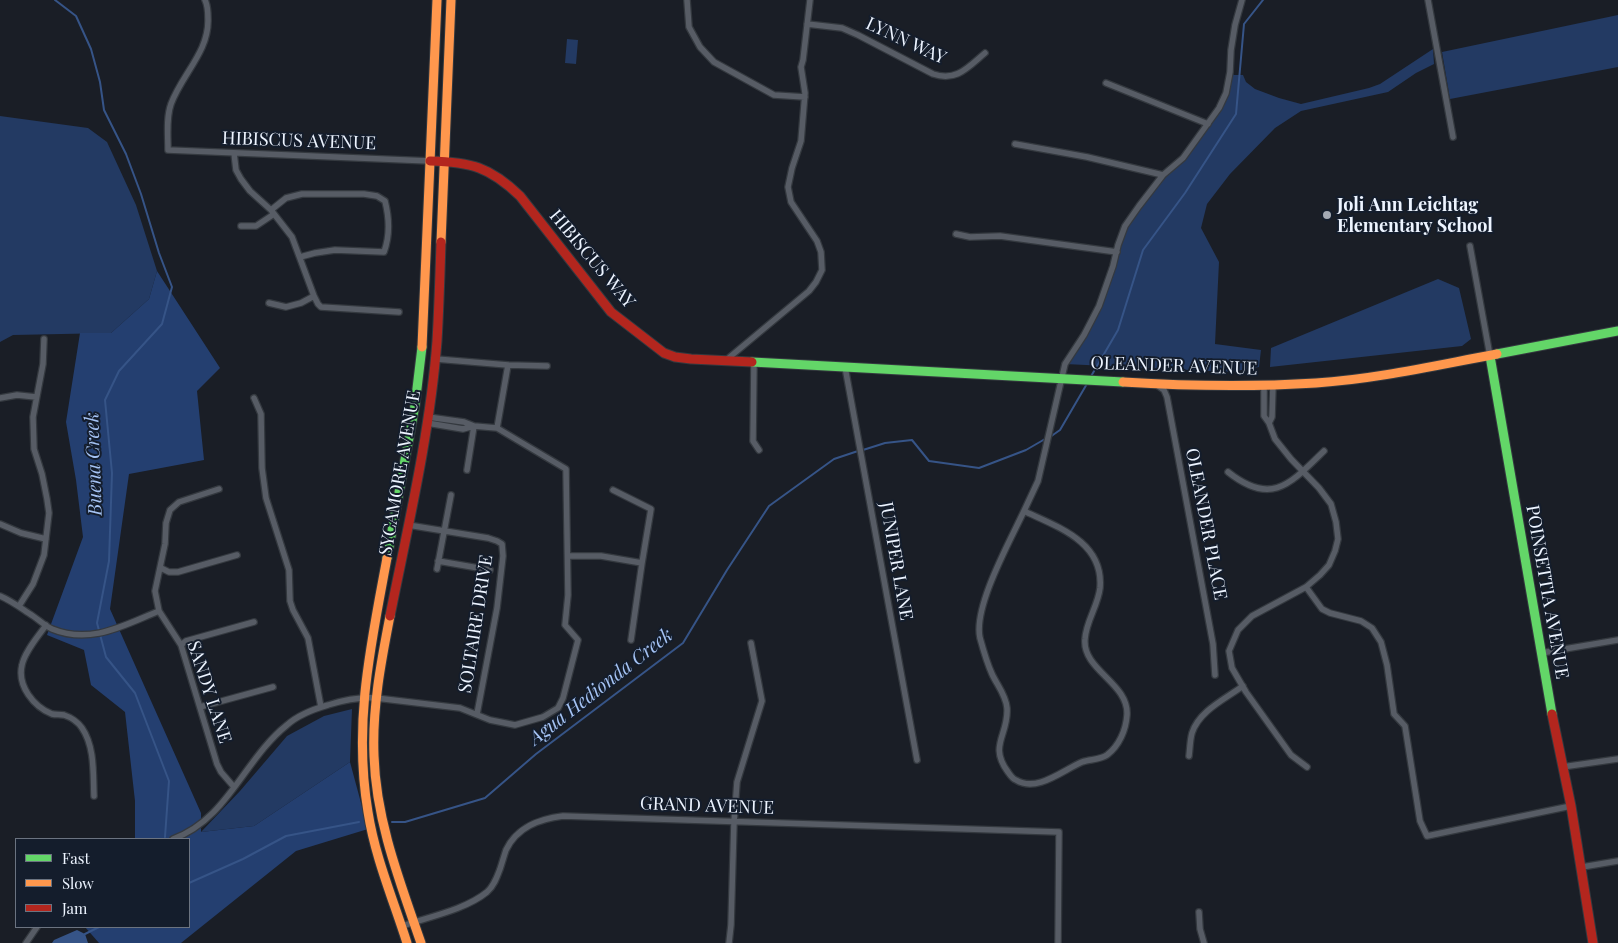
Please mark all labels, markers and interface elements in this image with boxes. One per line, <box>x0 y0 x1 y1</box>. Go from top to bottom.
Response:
street label: LYNN WAY <box>862 13 950 69</box>
street label: HIBISCUS AVENUE <box>222 128 376 154</box>
place label: Joli Ann Leichtag Elementary School <box>1337 194 1493 236</box>
street label: HIBISCUS WAY <box>545 205 639 313</box>
marker: Joli Ann Leichtag Elementary School <box>1321 209 1333 221</box>
street label: OLEANDER AVENUE <box>1090 352 1258 380</box>
street label: SYCAMORE AVENUE <box>375 388 425 558</box>
water label: Buena Creek <box>81 412 107 516</box>
street label: OLEANDER PLACE <box>1181 446 1231 602</box>
street label: JUNIPER LANE <box>875 500 917 622</box>
street label: POINSETTIA AVENUE <box>1521 503 1573 681</box>
street label: SOLTAIRE DRIVE <box>454 553 498 695</box>
water label: Agua Hedionda Creek <box>525 624 677 750</box>
street label: SANDY LANE <box>182 638 236 746</box>
street label: GRAND AVENUE <box>640 793 774 819</box>
legend <box>15 838 190 928</box>
text: Fast <box>62 848 90 868</box>
text: Slow <box>62 873 94 893</box>
text: Jam <box>62 898 87 918</box>

